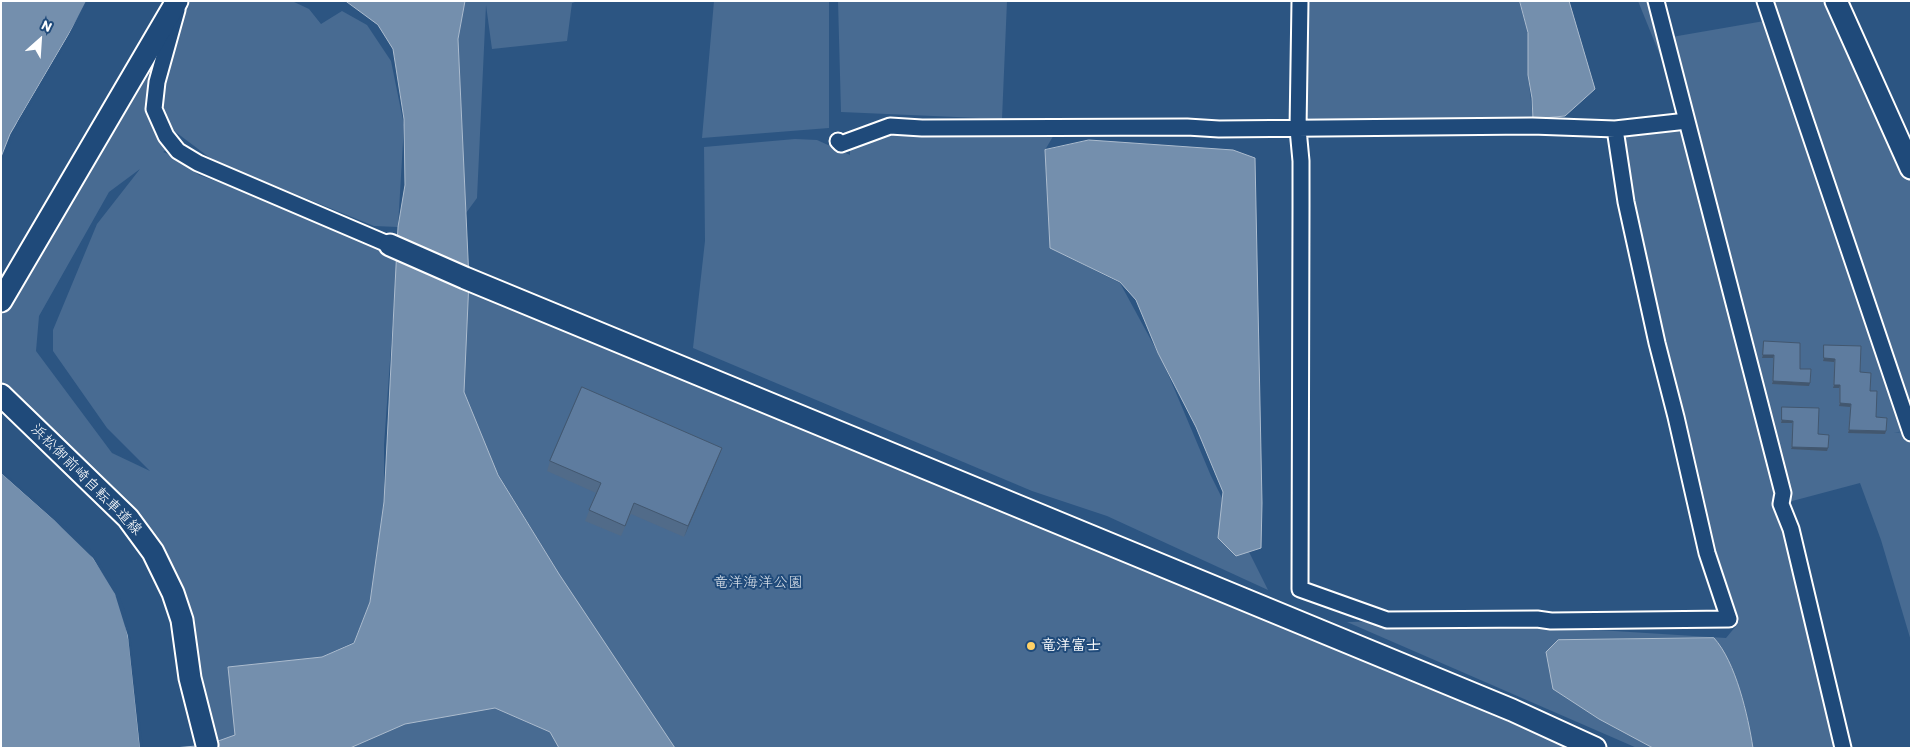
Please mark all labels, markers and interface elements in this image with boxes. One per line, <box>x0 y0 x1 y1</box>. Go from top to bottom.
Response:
north arrow <box>15 15 65 65</box>
text: N <box>39 16 55 36</box>
street label: 浜松御前崎自転車道線 <box>27 421 145 539</box>
park label: 竜洋海洋公園 <box>713 574 803 592</box>
place label: 竜洋富士 <box>1041 637 1101 655</box>
marker: 竜洋富士 <box>1025 640 1037 652</box>

